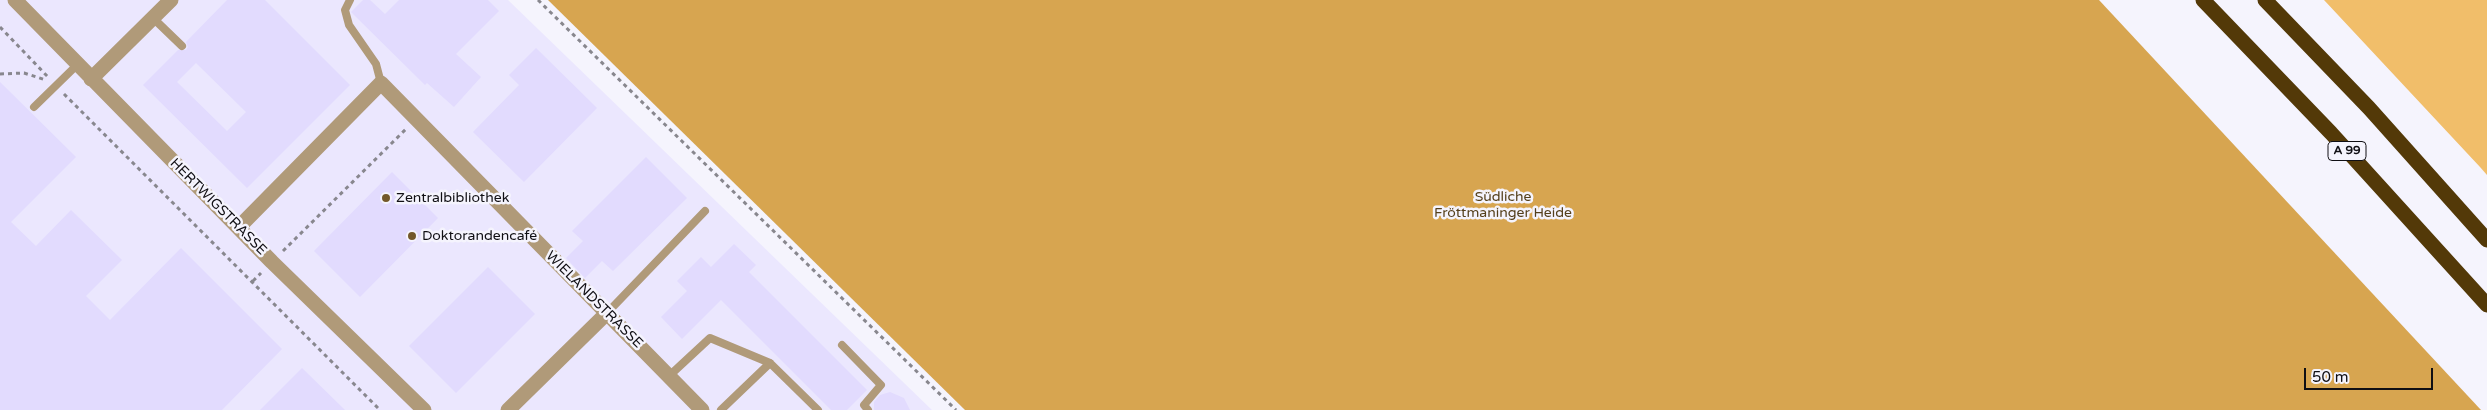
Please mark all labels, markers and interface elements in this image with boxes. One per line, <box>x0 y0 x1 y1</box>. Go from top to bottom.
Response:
road number: A 99 <box>2328 142 2366 160</box>
street label: HERTWIGSTRASSE <box>166 155 270 259</box>
park label: Südliche Fröttmaninger Heide <box>1434 189 1572 222</box>
place label: Zentralbibliothek <box>396 190 509 206</box>
marker: Zentralbibliothek <box>380 192 392 204</box>
place label: Doktorandencafé <box>422 228 537 244</box>
marker: Doktorandencafé <box>406 230 418 242</box>
street label: WIELANDSTRASSE <box>542 248 646 352</box>
scale bar <box>2307 358 2436 390</box>
text: 50 m <box>2312 368 2349 386</box>

